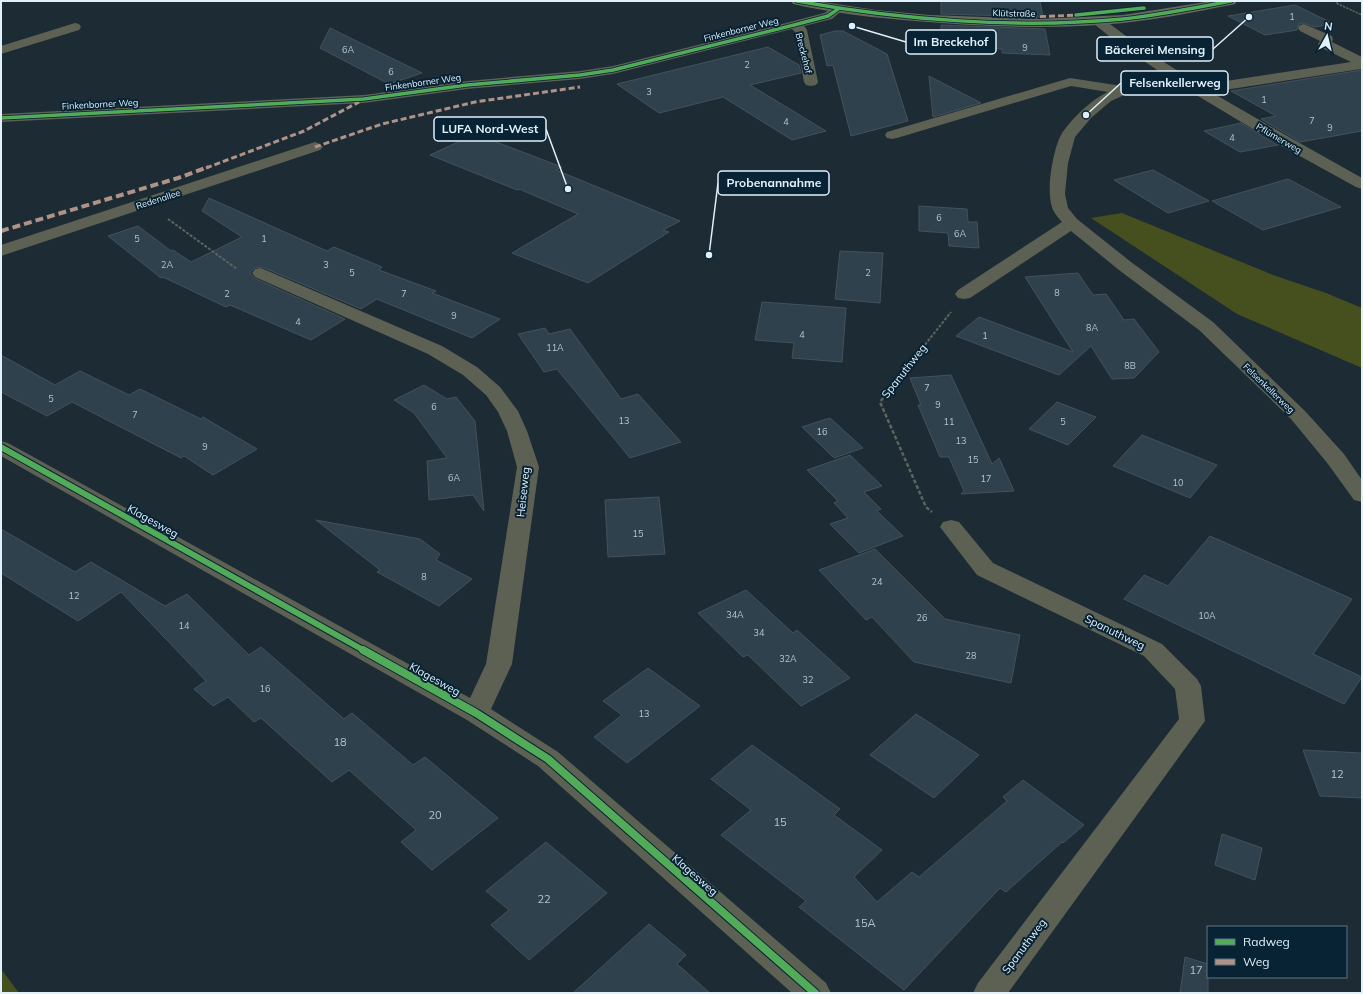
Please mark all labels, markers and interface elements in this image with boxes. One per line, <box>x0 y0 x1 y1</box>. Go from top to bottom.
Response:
street label: Klütstraße <box>992 7 1036 19</box>
house number: 1 <box>1289 11 1295 22</box>
street label: Finkenborner Weg <box>703 14 779 44</box>
north arrow <box>1307 16 1347 56</box>
text: N <box>1323 19 1333 34</box>
callout: Im Breckehof <box>906 30 996 54</box>
street label: Breckehof <box>794 32 815 75</box>
text: Im Breckehof <box>914 34 989 49</box>
callout: Bäckerei Mensing <box>1097 37 1213 61</box>
house number: 9 <box>1022 42 1028 53</box>
text: Bäckerei Mensing <box>1105 42 1205 57</box>
house number: 6A <box>342 44 354 55</box>
house number: 2 <box>744 59 750 70</box>
house number: 6 <box>388 66 394 77</box>
street label: Finkenborner Weg <box>384 71 462 93</box>
callout: Felsenkellerweg <box>1121 71 1228 95</box>
text: Felsenkellerweg <box>1129 75 1221 90</box>
house number: 3 <box>646 86 652 97</box>
house number: 1 <box>1261 94 1267 105</box>
street label: Finkenborner Weg <box>61 97 139 111</box>
house number: 7 <box>1309 115 1315 126</box>
house number: 4 <box>783 116 789 127</box>
callout: LUFA Nord-West <box>434 117 546 141</box>
text: LUFA Nord-West <box>442 121 539 136</box>
street label: Pflümerweg <box>1254 121 1304 155</box>
house number: 9 <box>1327 122 1333 133</box>
house number: 4 <box>1229 132 1235 143</box>
callout: Probenannahme <box>718 171 829 195</box>
text: Probenannahme <box>727 175 822 190</box>
street label: Redenallee <box>134 187 182 211</box>
house number: 6 <box>936 212 942 223</box>
house number: 6A <box>954 228 966 239</box>
house number: 5 <box>134 233 140 244</box>
house number: 1 <box>261 233 267 244</box>
house number: 2A <box>161 259 173 270</box>
house number: 3 <box>323 259 329 270</box>
house number: 5 <box>349 267 355 278</box>
house number: 2 <box>865 267 871 278</box>
house number: 8 <box>1054 287 1060 298</box>
house number: 2 <box>224 288 230 299</box>
house number: 7 <box>401 288 407 299</box>
house number: 9 <box>451 310 457 321</box>
house number: 4 <box>295 316 301 327</box>
house number: 8A <box>1086 322 1098 333</box>
house number: 4 <box>799 329 805 340</box>
house number: 1 <box>982 330 988 341</box>
street label: Spanuthweg <box>878 341 930 401</box>
house number: 11A <box>546 342 564 353</box>
house number: 8B <box>1124 360 1136 371</box>
street label: Felsenkellerweg <box>1241 361 1297 415</box>
house number: 7 <box>924 382 930 393</box>
house number: 5 <box>48 393 54 404</box>
house number: 9 <box>935 399 941 410</box>
house number: 6 <box>431 401 437 412</box>
house number: 7 <box>132 409 138 420</box>
house number: 13 <box>619 415 629 426</box>
house number: 11 <box>944 416 954 427</box>
house number: 5 <box>1060 416 1066 427</box>
house number: 16 <box>817 426 827 437</box>
house number: 13 <box>956 435 966 446</box>
house number: 9 <box>202 441 208 452</box>
house number: 15 <box>968 454 979 465</box>
street label: Heiseweg <box>513 466 533 518</box>
house number: 6A <box>448 472 460 483</box>
house number: 17 <box>981 473 991 484</box>
house number: 10 <box>1173 477 1183 488</box>
street label: Klagesweg <box>125 501 181 541</box>
house number: 15 <box>633 528 644 539</box>
house number: 8 <box>421 571 427 582</box>
house number: 24 <box>872 576 883 587</box>
house number: 12 <box>69 590 79 601</box>
house number: 34A <box>726 609 744 620</box>
house number: 10A <box>1198 610 1216 621</box>
street label: Spanuthweg <box>1083 611 1147 653</box>
house number: 26 <box>917 612 927 623</box>
house number: 14 <box>179 620 190 631</box>
house number: 34 <box>754 627 765 638</box>
house number: 28 <box>966 650 976 661</box>
house number: 32A <box>779 653 797 664</box>
street label: Klagesweg <box>407 659 463 699</box>
house number: 32 <box>803 674 813 685</box>
house number: 16 <box>260 683 270 694</box>
house number: 13 <box>639 708 649 719</box>
house number: 18 <box>333 735 347 749</box>
house number: 12 <box>1330 767 1344 781</box>
house number: 20 <box>428 808 442 822</box>
house number: 15 <box>773 815 787 829</box>
street label: Klagesweg <box>669 851 721 899</box>
house number: 22 <box>537 892 551 906</box>
house number: 15A <box>854 916 876 930</box>
street label: Spanuthweg <box>999 916 1049 976</box>
legend <box>1207 926 1347 978</box>
text: Radweg <box>1243 934 1290 949</box>
text: Weg <box>1243 954 1269 969</box>
house number: 17 <box>1189 963 1203 977</box>

